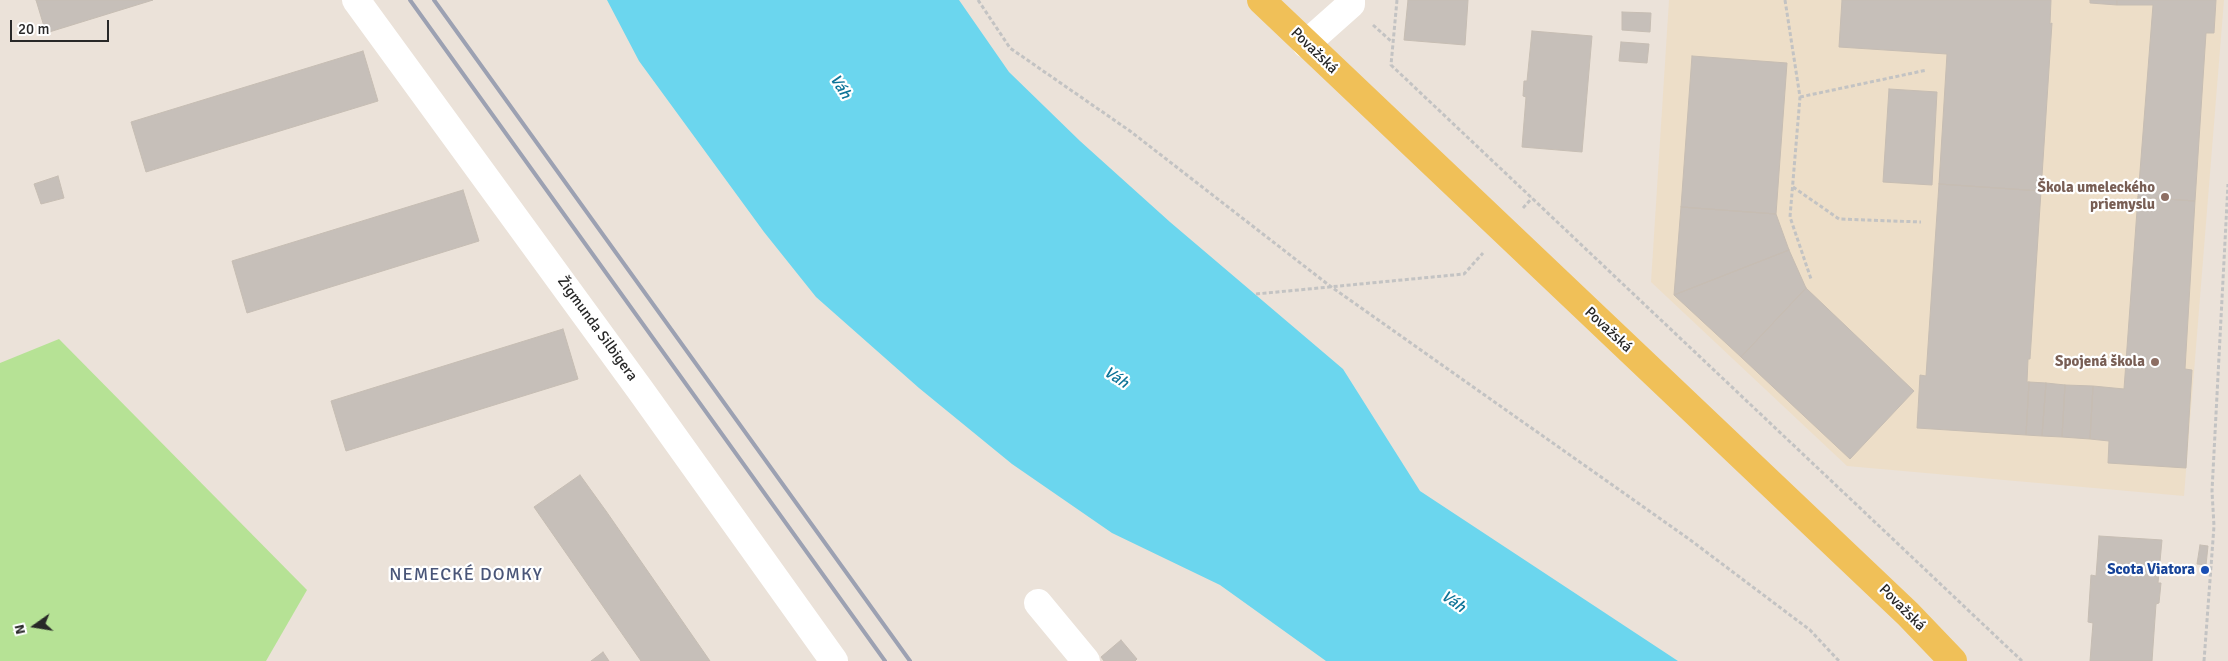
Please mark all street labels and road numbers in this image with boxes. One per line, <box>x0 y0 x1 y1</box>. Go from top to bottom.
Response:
street label: Považská <box>1287 24 1341 78</box>
street label: Žigmunda Silbigera <box>553 273 641 385</box>
street label: Považská <box>1580 303 1636 357</box>
street label: Považská <box>1875 581 1929 635</box>

